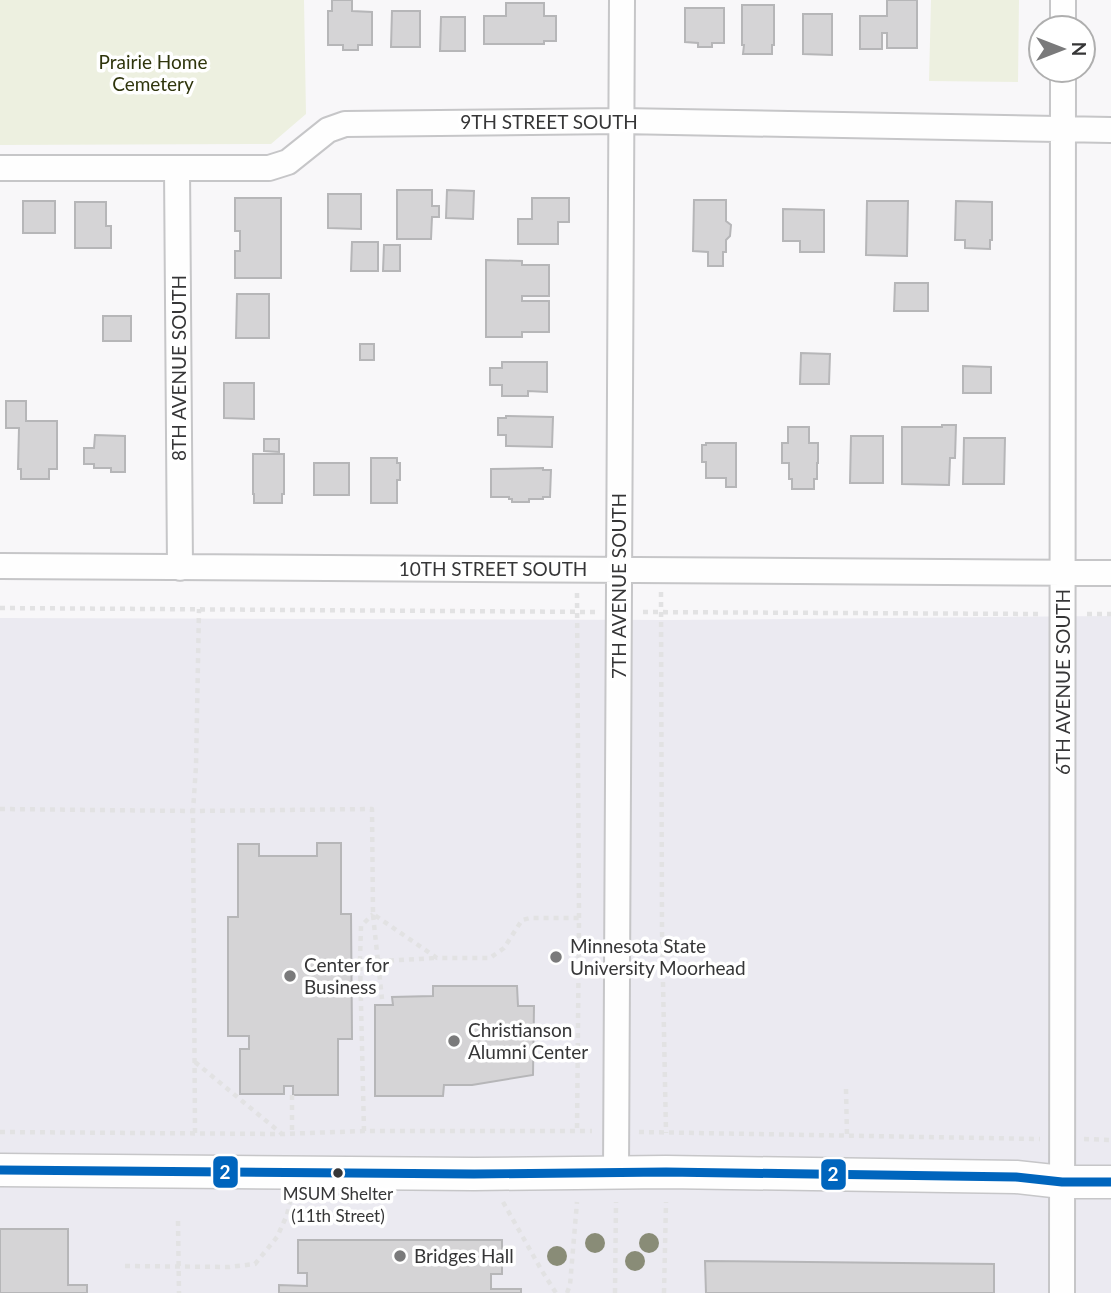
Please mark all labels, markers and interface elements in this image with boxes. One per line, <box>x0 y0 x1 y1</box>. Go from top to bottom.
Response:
north arrow <box>1027 14 1097 84</box>
text: N <box>1068 42 1091 56</box>
park label: Prairie Home Cemetery <box>98 50 208 95</box>
street label: 9TH STREET SOUTH <box>460 110 638 133</box>
street label: 8TH AVENUE SOUTH <box>167 275 190 461</box>
street label: 7TH AVENUE SOUTH <box>607 493 630 679</box>
street label: 10TH STREET SOUTH <box>399 557 587 580</box>
street label: 6TH AVENUE SOUTH <box>1051 589 1074 775</box>
place label: Minnesota State University Moorhead <box>570 934 746 979</box>
marker: Minnesota State University Moorhead <box>548 949 564 965</box>
place label: Center for Business <box>304 953 389 998</box>
marker: Center for Business <box>282 968 298 984</box>
place label: Christianson Alumni Center <box>468 1018 588 1063</box>
marker: Christianson Alumni Center <box>446 1033 462 1049</box>
line badge: 2 <box>212 1155 239 1189</box>
line badge: 2 <box>820 1158 847 1191</box>
text: 2 <box>219 1160 231 1183</box>
text: 2 <box>827 1162 839 1185</box>
marker: MSUM Shelter (11th Street) <box>331 1166 345 1180</box>
place label: MSUM Shelter (11th Street) <box>283 1183 394 1226</box>
place label: Bridges Hall <box>414 1244 514 1267</box>
marker: Bridges Hall <box>392 1248 408 1264</box>

